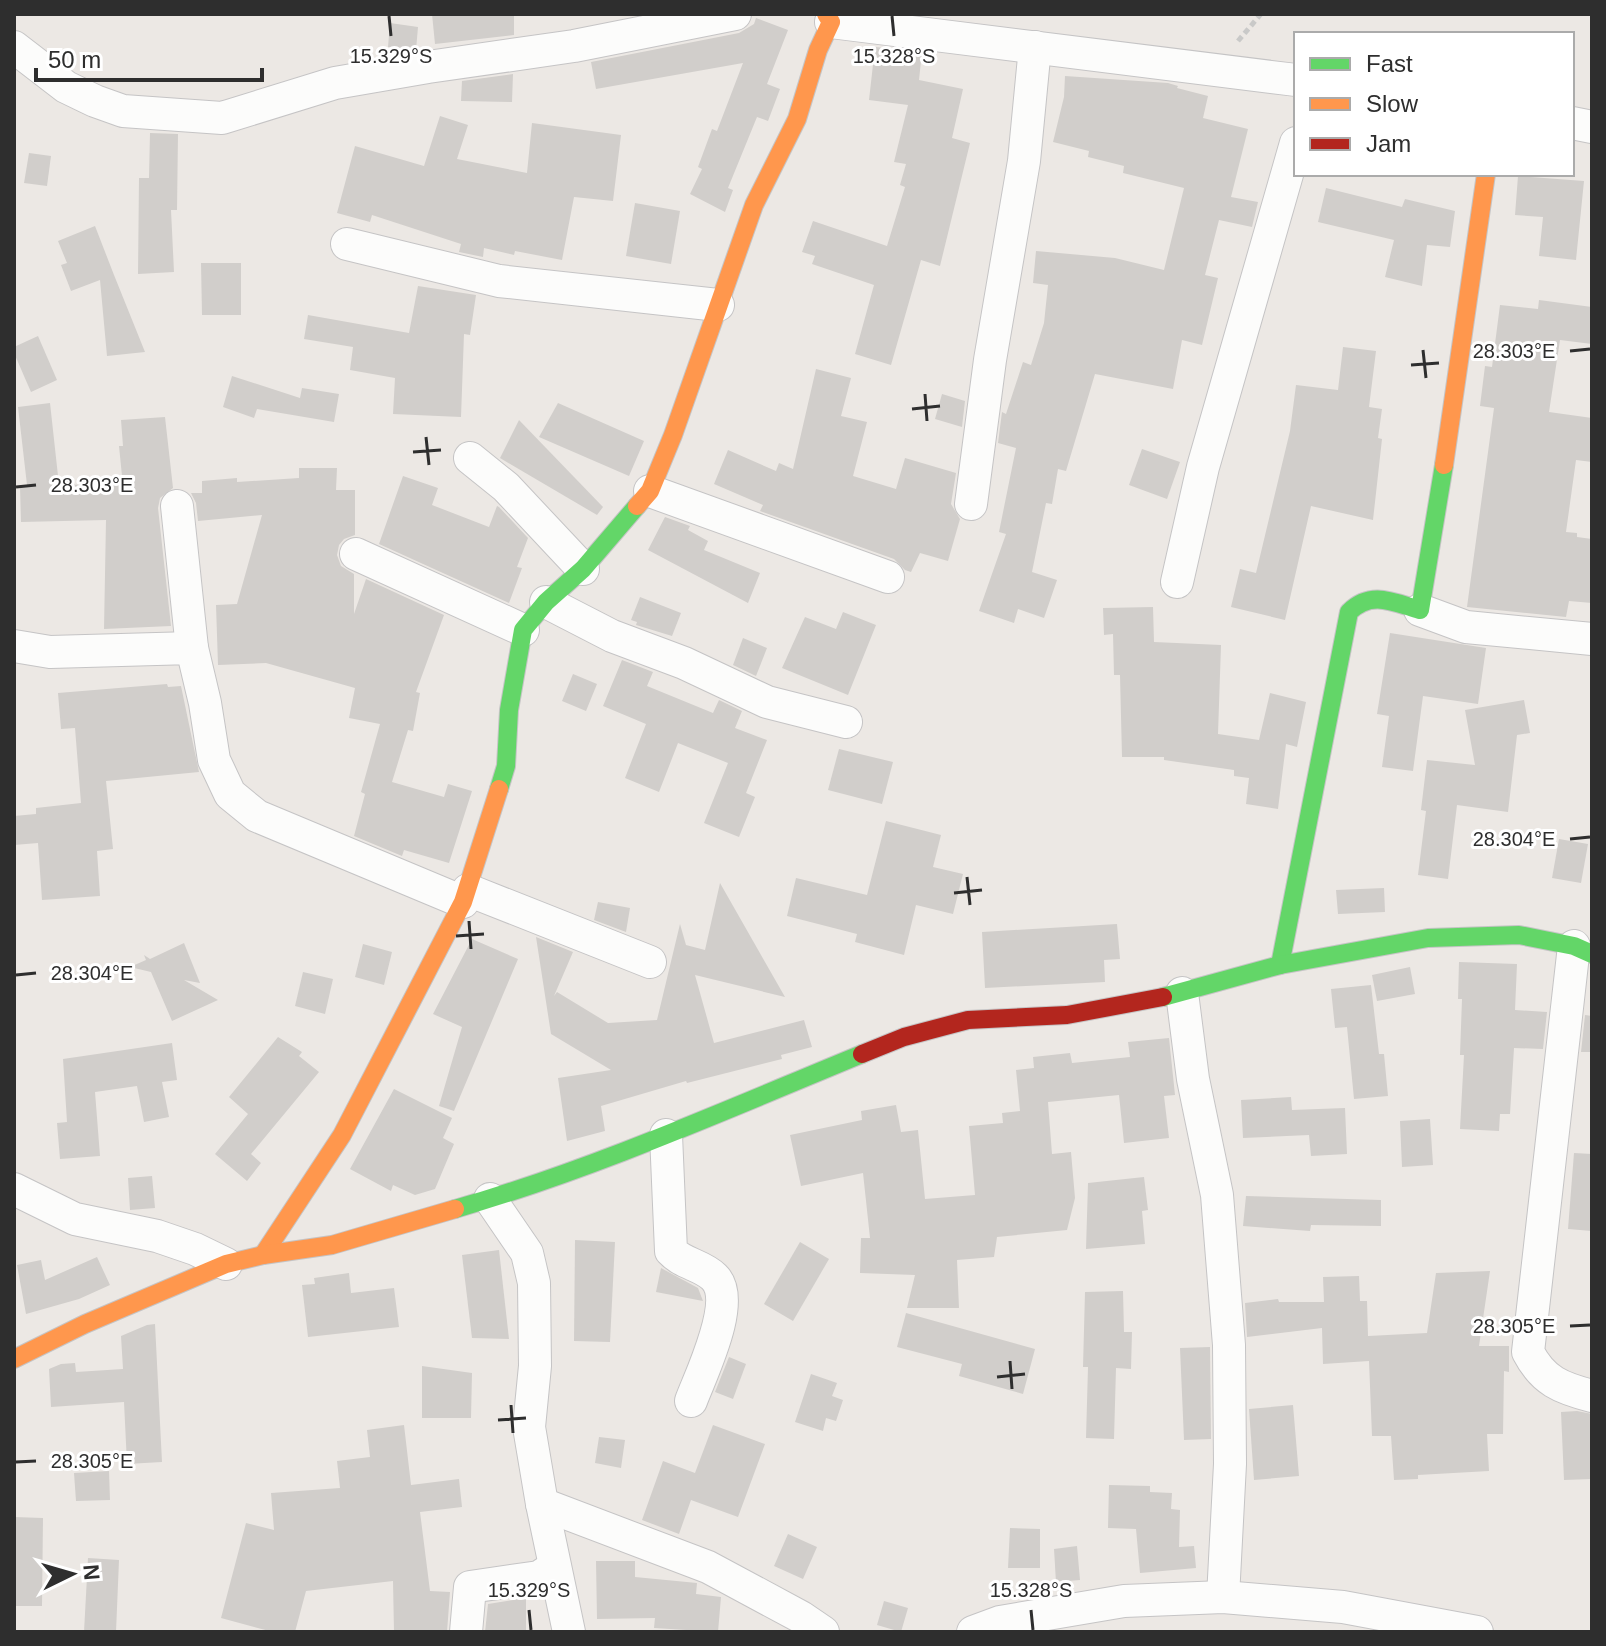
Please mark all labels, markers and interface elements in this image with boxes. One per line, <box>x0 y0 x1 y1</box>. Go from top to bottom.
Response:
scale bar <box>36 32 262 82</box>
legend <box>1294 32 1574 176</box>
text: 15.329°S <box>350 45 432 67</box>
text: 15.328°S <box>853 45 935 67</box>
text: 50 m <box>48 46 101 73</box>
text: Fast <box>1366 50 1413 77</box>
text: Slow <box>1366 90 1419 117</box>
text: Jam <box>1366 130 1411 157</box>
text: 28.303°E <box>1473 340 1555 362</box>
text: 28.303°E <box>51 474 133 496</box>
text: 28.304°E <box>1473 828 1555 850</box>
text: 28.304°E <box>51 962 133 984</box>
text: 28.305°E <box>1473 1315 1555 1337</box>
text: 28.305°E <box>51 1450 133 1472</box>
north arrow <box>32 1534 112 1614</box>
text: N <box>78 1563 105 1581</box>
text: 15.329°S <box>488 1579 570 1601</box>
text: 15.328°S <box>990 1579 1072 1601</box>

